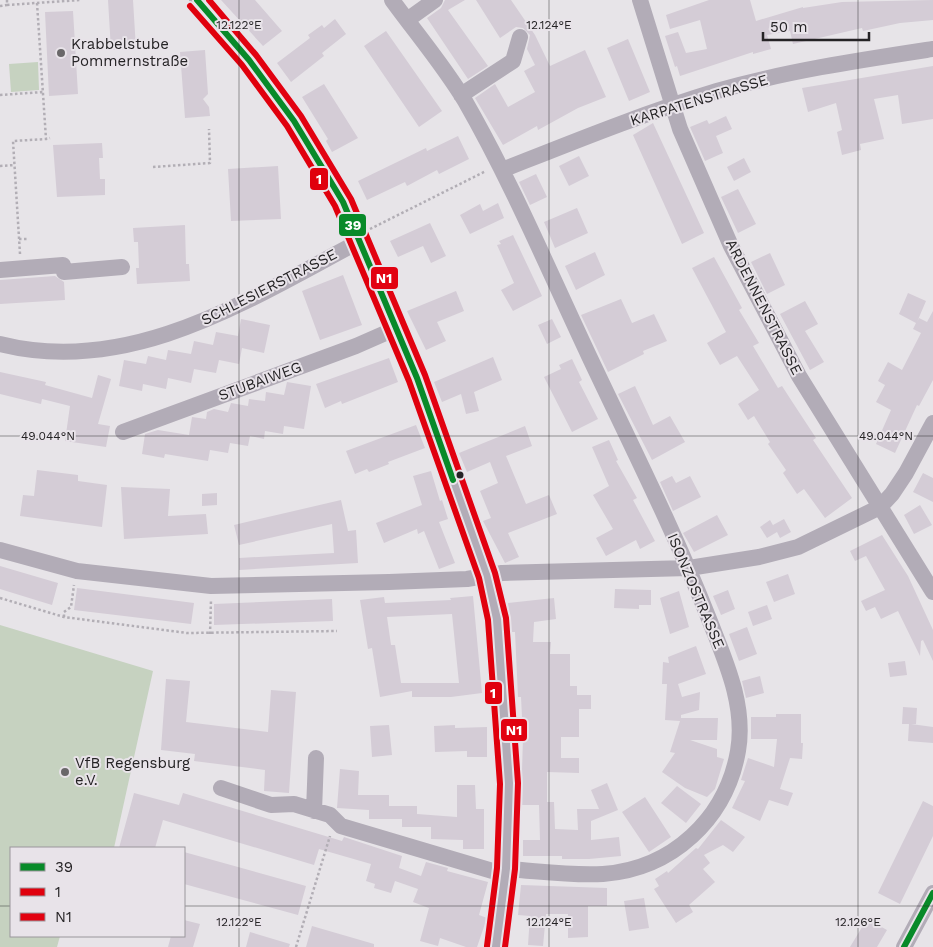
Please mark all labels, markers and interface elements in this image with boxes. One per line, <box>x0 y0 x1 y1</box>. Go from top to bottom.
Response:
scale bar <box>763 10 869 42</box>
text: 12.122°E <box>216 18 262 32</box>
text: 12.124°E <box>526 18 572 32</box>
text: 50 m <box>770 18 807 36</box>
place label: Krabbelstube Pommernstraße <box>71 35 188 70</box>
marker: Krabbelstube Pommernstraße <box>55 47 67 59</box>
street label: KARPATENSTRASSE <box>628 70 770 130</box>
line badge: 1 <box>309 167 329 191</box>
text: 1 <box>316 171 322 187</box>
line badge: 39 <box>338 213 367 237</box>
text: 39 <box>345 217 361 233</box>
street label: ARDENNENSTRASSE <box>722 236 806 378</box>
street label: SCHLESIERSTRASSE <box>198 245 340 329</box>
line badge: N1 <box>370 266 399 290</box>
text: N1 <box>376 270 392 286</box>
street label: STUBAIWEG <box>216 358 304 404</box>
text: 49.044°N <box>21 429 75 443</box>
text: 49.044°N <box>859 429 913 443</box>
unlabelled marker <box>455 470 465 480</box>
street label: ISONZOSTRASSE <box>664 531 728 651</box>
line badge: 1 <box>484 681 503 705</box>
text: 1 <box>490 685 496 701</box>
line badge: N1 <box>500 718 528 742</box>
text: N1 <box>506 722 522 738</box>
place label: VfB Regensburg e.V. <box>75 754 190 789</box>
marker: VfB Regensburg e.V. <box>59 766 71 778</box>
legend <box>10 847 185 937</box>
text: 39 <box>55 858 73 876</box>
text: 1 <box>55 883 61 901</box>
text: N1 <box>55 908 72 926</box>
text: 12.122°E <box>216 915 262 929</box>
text: 12.124°E <box>526 915 572 929</box>
text: 12.126°E <box>835 915 881 929</box>

